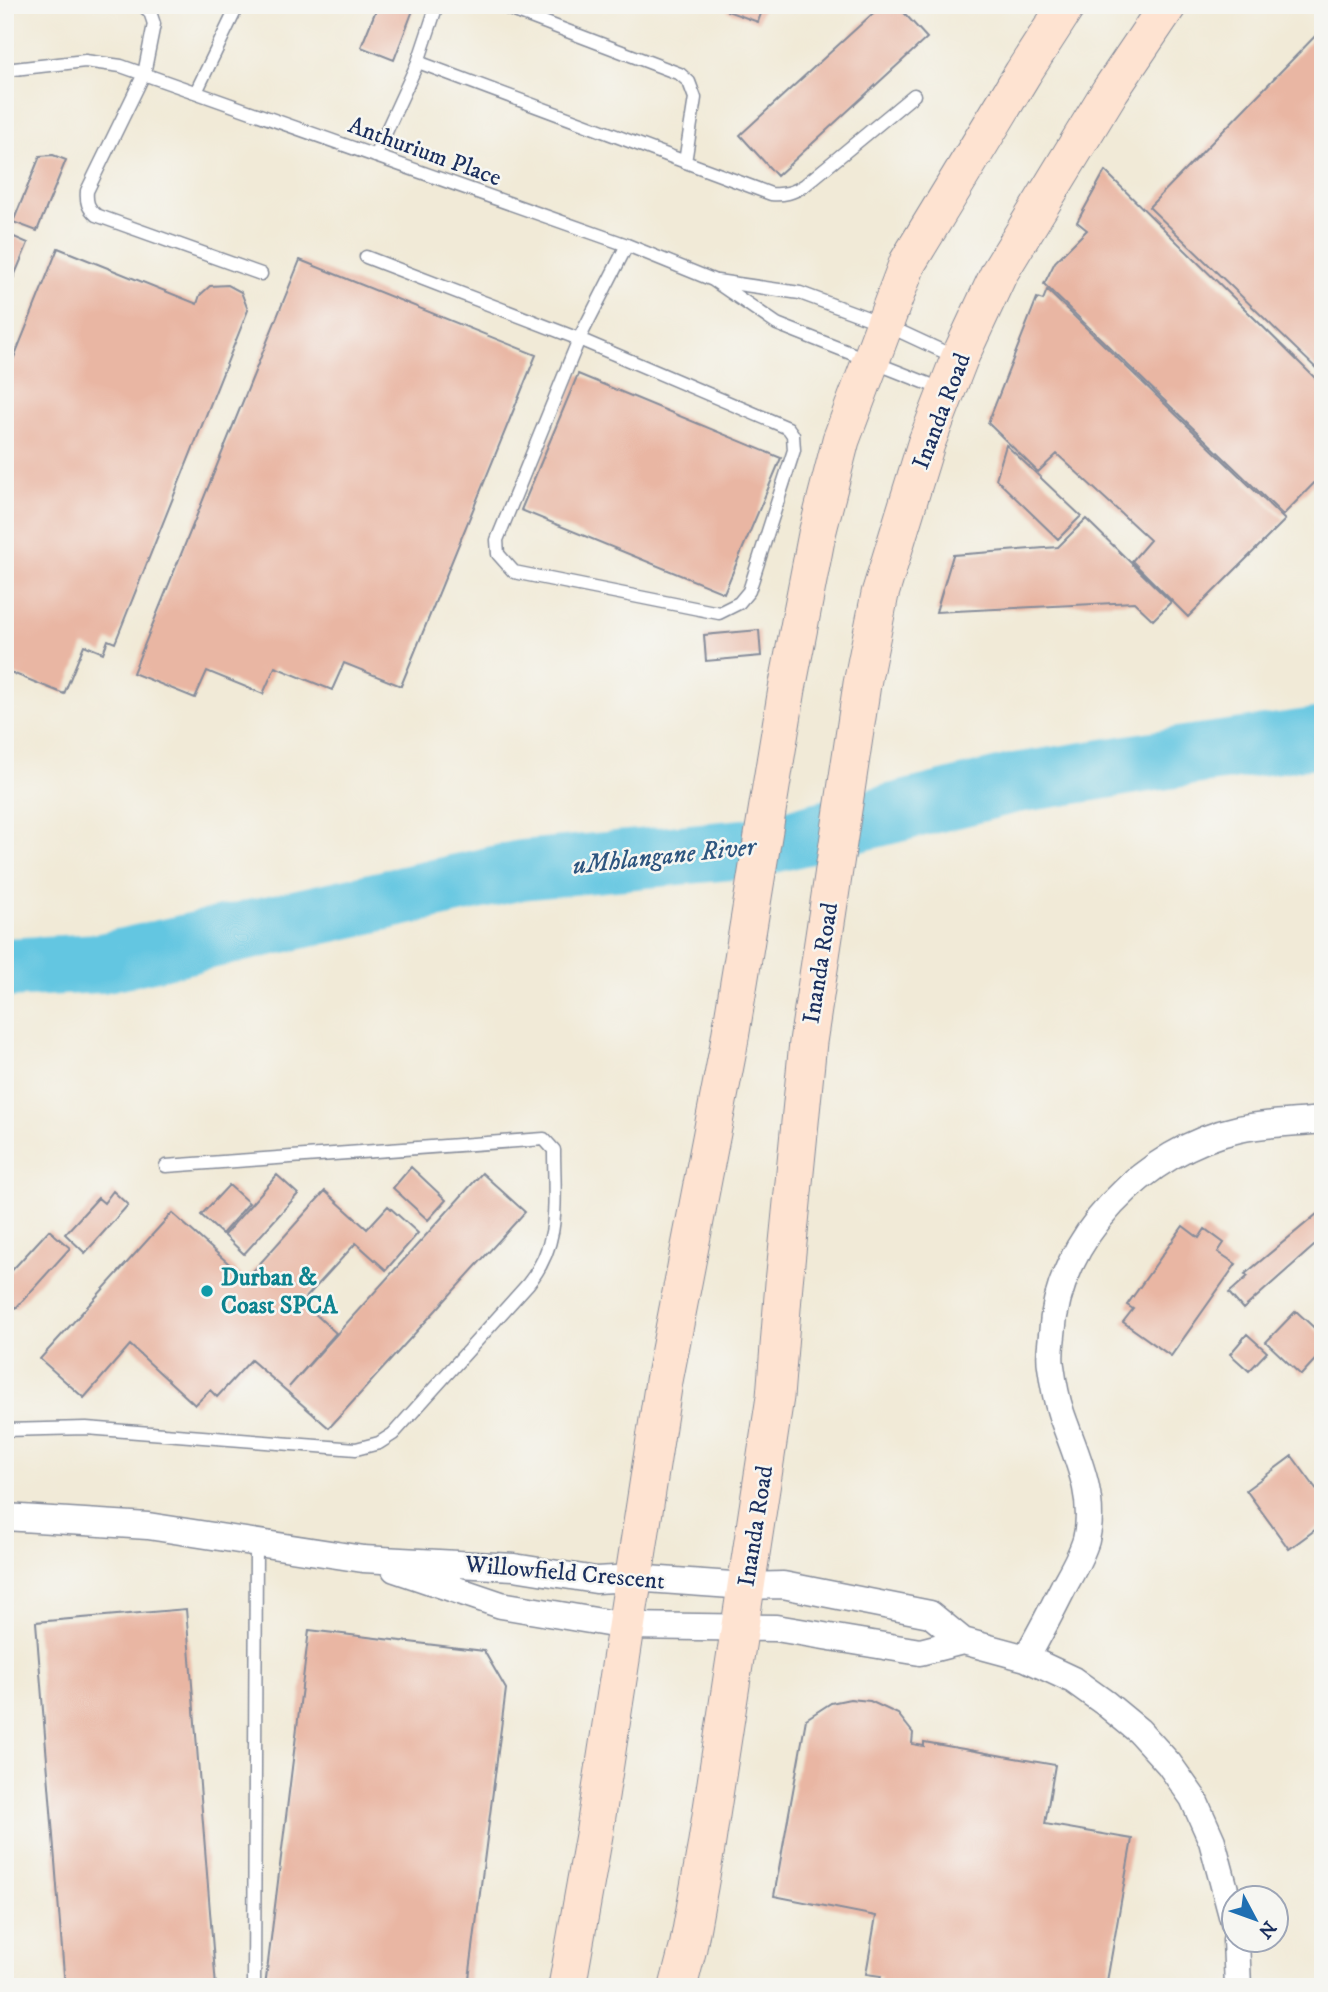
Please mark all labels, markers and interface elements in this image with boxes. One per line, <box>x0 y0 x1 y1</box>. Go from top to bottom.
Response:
street label: Anthurium Place <box>344 110 505 194</box>
street label: Inanda Road <box>906 349 978 474</box>
water label: uMhlangane River <box>571 830 759 883</box>
street label: Inanda Road <box>797 900 845 1026</box>
place label: Durban & Coast SPCA <box>221 1263 338 1321</box>
marker: Durban & Coast SPCA <box>199 1283 215 1299</box>
street label: Inanda Road <box>732 1463 780 1589</box>
street label: Willowfield Crescent <box>463 1549 666 1597</box>
north arrow <box>1220 1884 1290 1954</box>
text: N <box>1253 1916 1280 1943</box>

